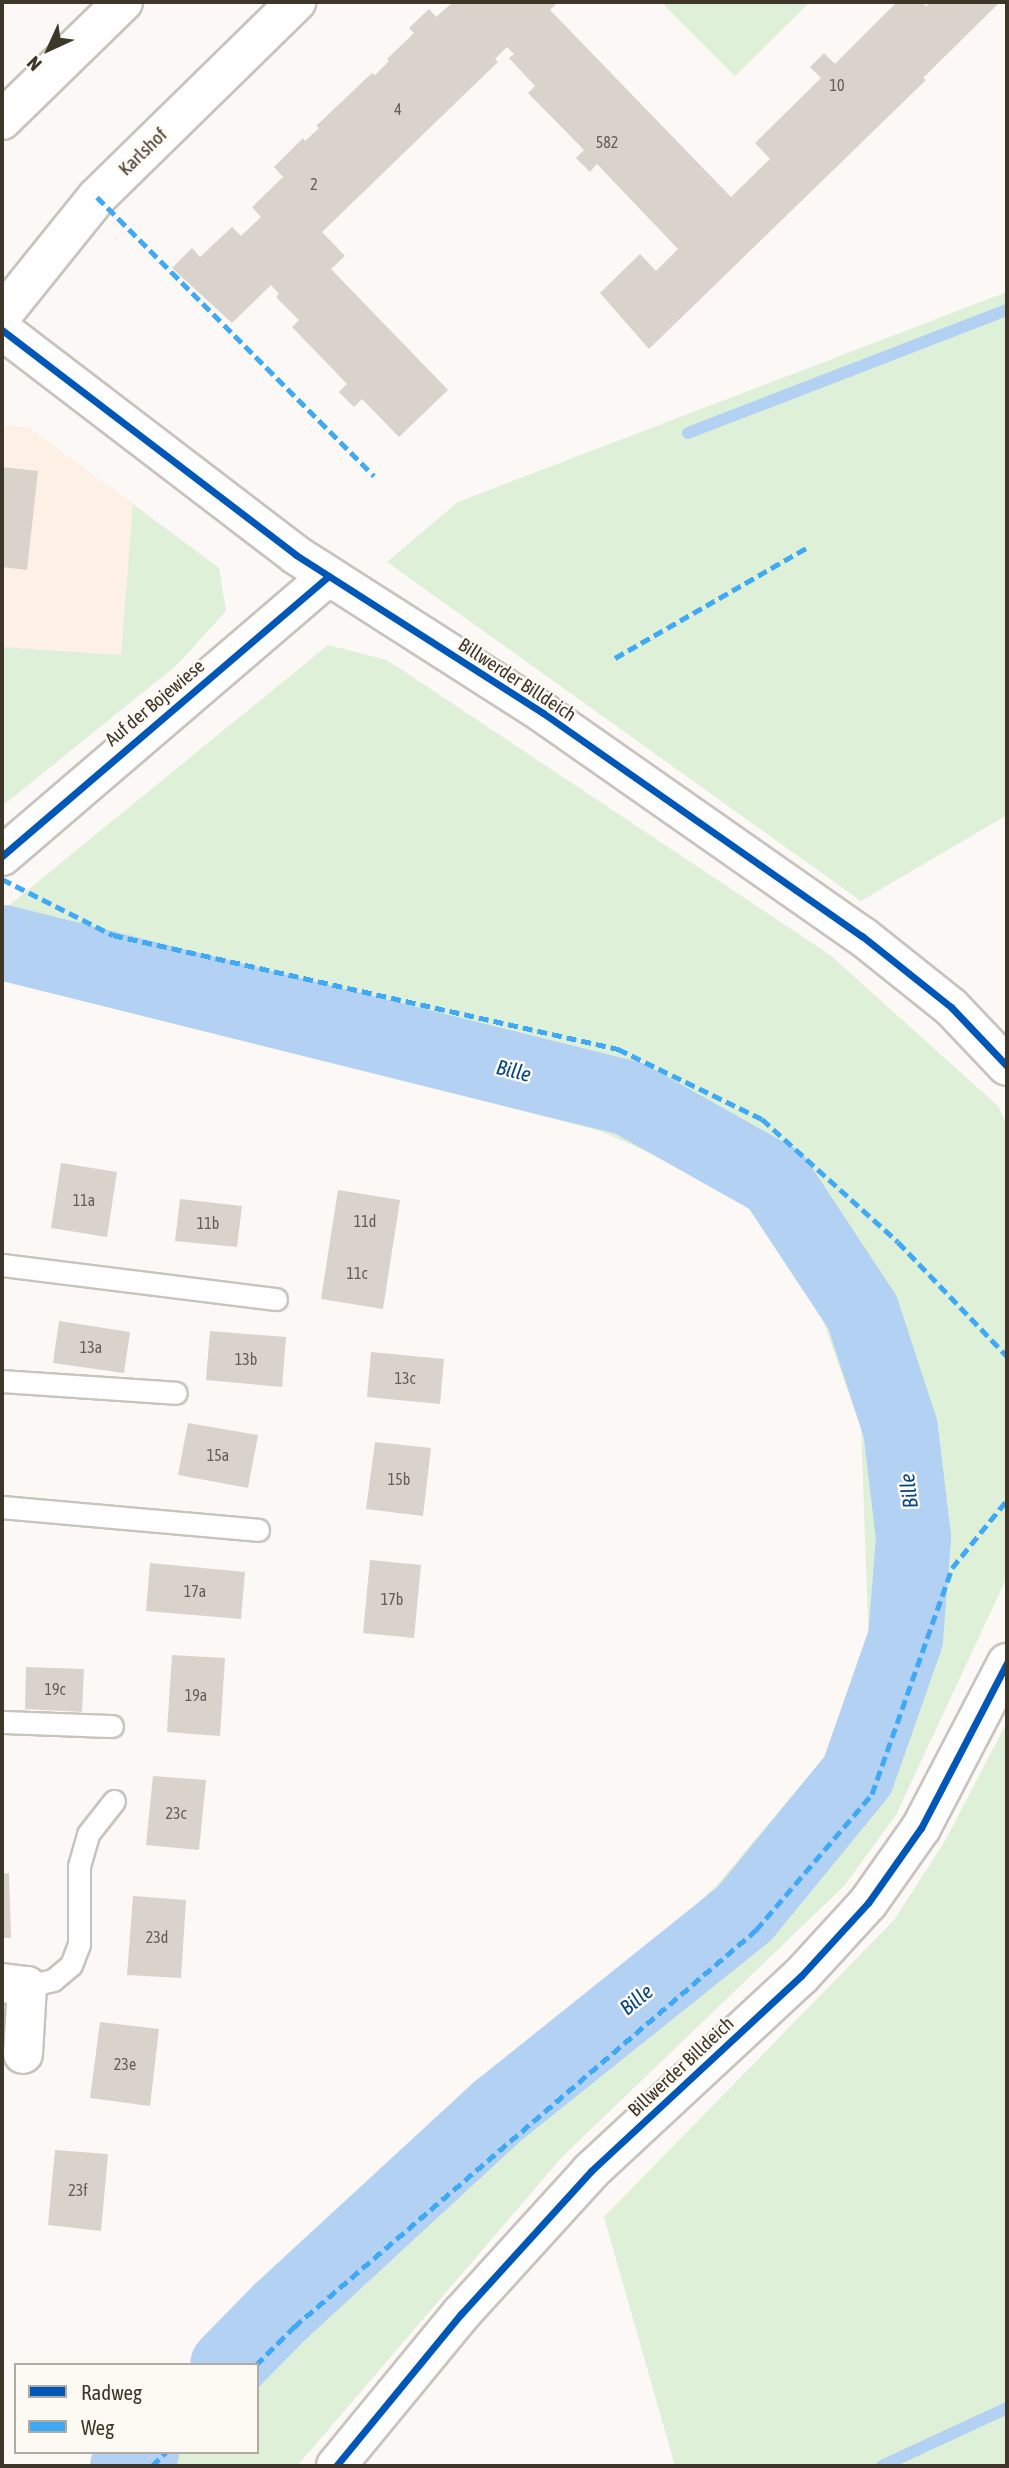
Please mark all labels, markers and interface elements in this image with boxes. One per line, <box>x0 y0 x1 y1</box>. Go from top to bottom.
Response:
north arrow <box>14 14 84 84</box>
text: N <box>22 52 46 76</box>
house number: 10 <box>829 75 845 95</box>
house number: 4 <box>394 99 402 119</box>
street label: Karlshof <box>114 123 172 181</box>
house number: 582 <box>596 132 618 152</box>
house number: 2 <box>310 174 318 194</box>
street label: Billwerder Billdeich <box>454 633 580 727</box>
street label: Auf der Bojewiese <box>101 655 209 751</box>
water label: Bille <box>494 1054 534 1086</box>
house number: 11a <box>73 1190 95 1210</box>
house number: 11d <box>354 1211 376 1231</box>
house number: 11b <box>197 1213 219 1233</box>
house number: 11c <box>347 1263 367 1283</box>
house number: 13a <box>80 1337 102 1357</box>
house number: 13b <box>235 1349 257 1369</box>
house number: 13c <box>395 1368 415 1388</box>
house number: 15a <box>207 1445 229 1465</box>
house number: 15b <box>388 1469 410 1489</box>
water label: Bille <box>893 1472 923 1510</box>
house number: 17a <box>184 1581 206 1601</box>
house number: 17b <box>381 1589 403 1609</box>
house number: 19c <box>45 1679 65 1699</box>
house number: 19a <box>185 1685 207 1705</box>
house number: 23c <box>166 1803 186 1823</box>
house number: 23d <box>146 1927 168 1947</box>
water label: Bille <box>614 1978 658 2020</box>
street label: Billwerder Billdeich <box>623 2012 739 2122</box>
house number: 23e <box>114 2054 136 2074</box>
house number: 23f <box>68 2180 88 2200</box>
legend <box>14 2363 259 2454</box>
text: Radweg <box>81 2380 142 2404</box>
text: Weg <box>81 2415 114 2439</box>

